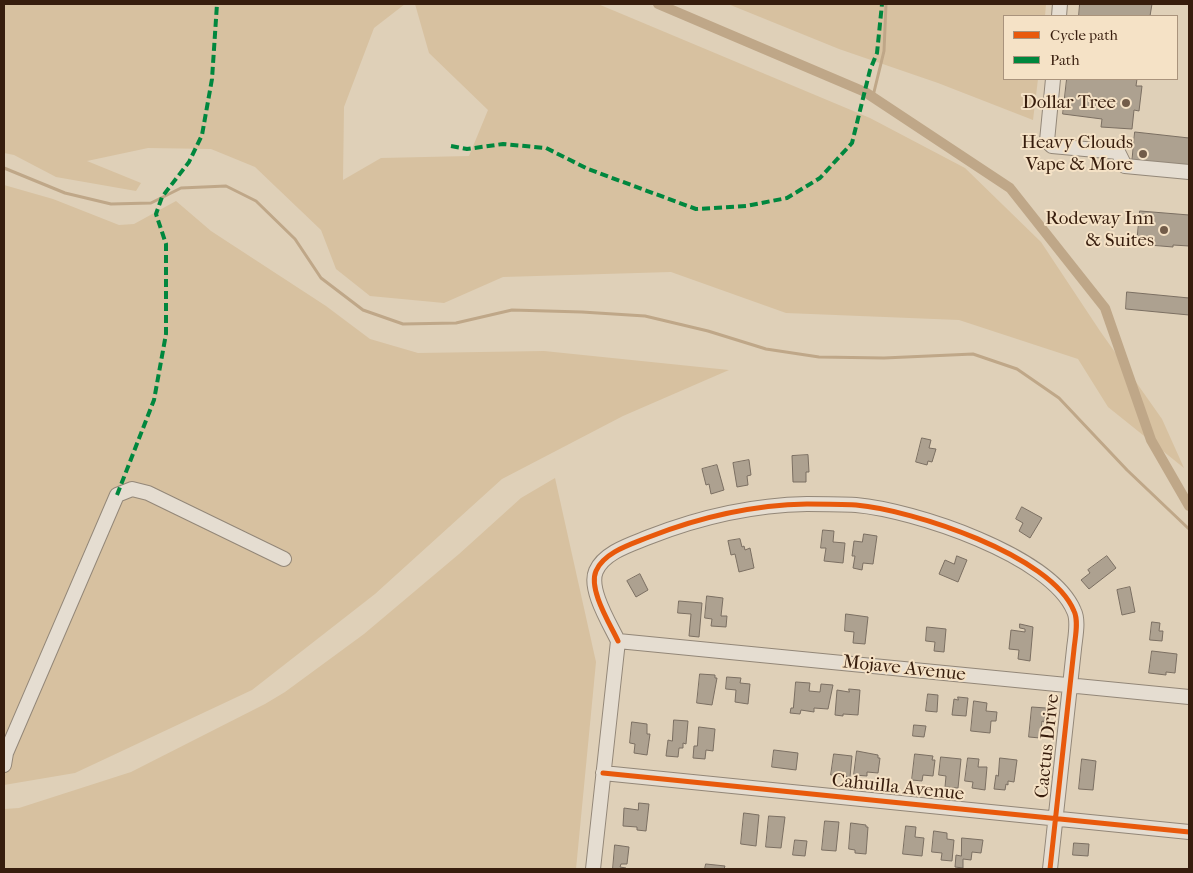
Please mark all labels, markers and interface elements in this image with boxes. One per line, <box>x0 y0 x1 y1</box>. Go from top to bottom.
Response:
legend <box>1003 15 1178 80</box>
text: Cycle path <box>1050 26 1118 44</box>
text: Path <box>1050 51 1080 69</box>
place label: Dollar Tree <box>1022 92 1116 114</box>
marker: Dollar Tree <box>1120 97 1132 109</box>
place label: Heavy Clouds Vape & More <box>1021 132 1133 176</box>
marker: Heavy Clouds Vape & More <box>1137 148 1149 160</box>
place label: Rodeway Inn & Suites <box>1045 208 1154 252</box>
marker: Rodeway Inn & Suites <box>1158 224 1170 236</box>
street label: Mojave Avenue <box>841 651 967 687</box>
street label: Cactus Drive <box>1031 693 1065 799</box>
street label: Cahuilla Avenue <box>831 770 965 806</box>

